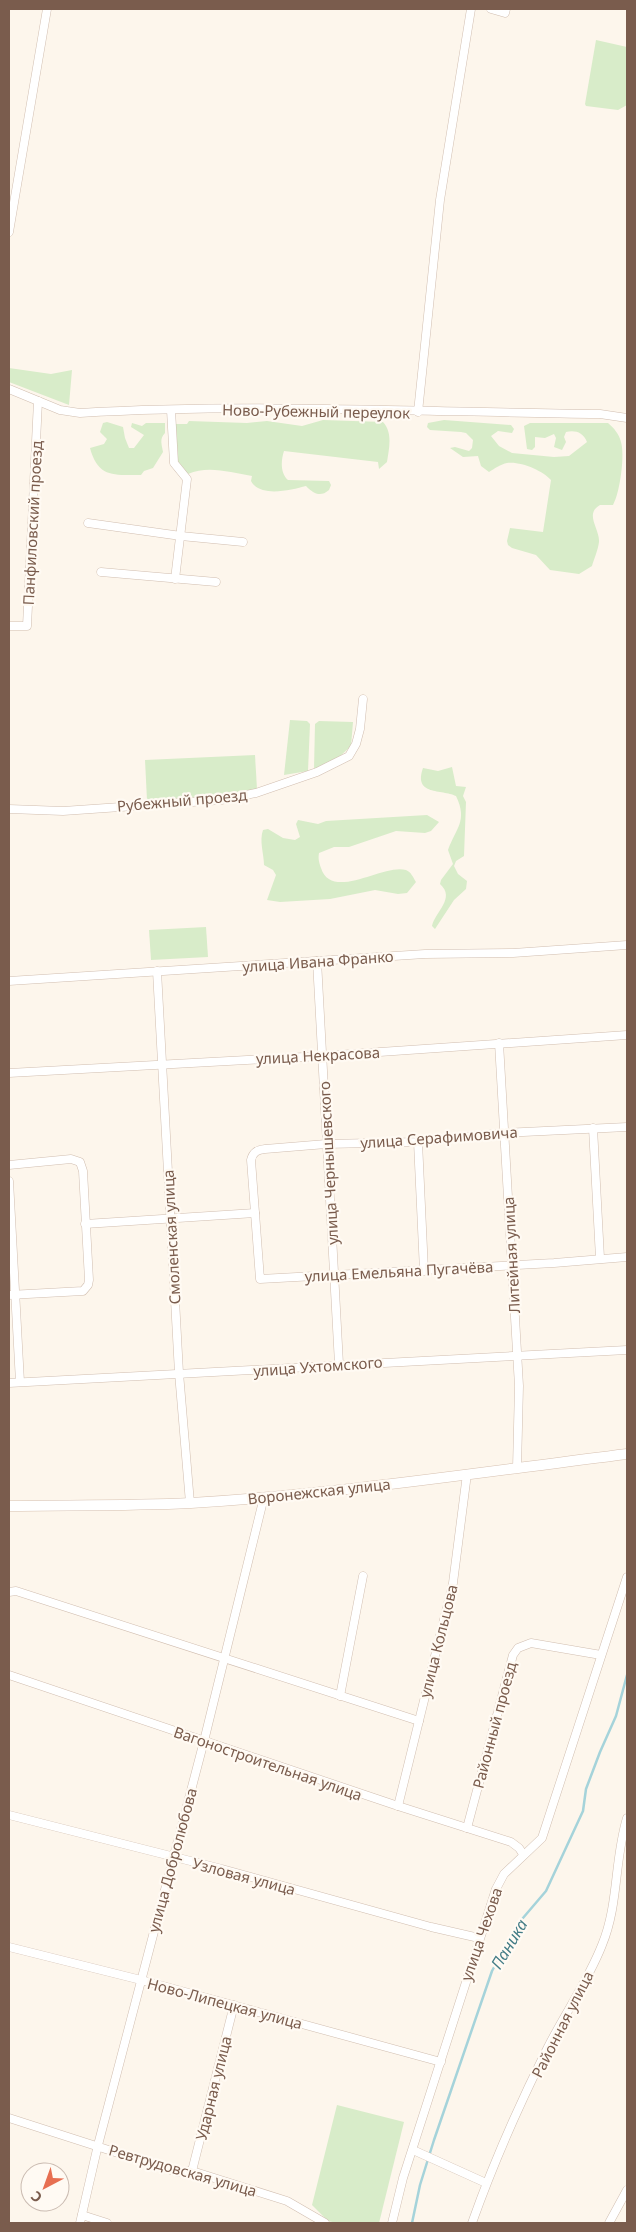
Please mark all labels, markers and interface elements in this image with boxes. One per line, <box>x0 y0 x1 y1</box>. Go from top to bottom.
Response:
street label: Ново-Рубежный переулок <box>222 399 410 423</box>
street label: Панфиловский проезд <box>18 440 46 606</box>
street label: Рубежный проезд <box>116 784 248 816</box>
street label: улица Ивана Франко <box>242 946 394 976</box>
street label: улица Некрасова <box>255 1042 381 1068</box>
street label: улица Чернышевского <box>314 1081 342 1245</box>
street label: улица Серафимовича <box>360 1122 518 1152</box>
street label: Смоленская улица <box>157 1169 185 1305</box>
street label: Литейная улица <box>498 1196 524 1314</box>
street label: улица Емельяна Пугачёва <box>304 1256 494 1286</box>
street label: улица Ухтомского <box>253 1352 383 1380</box>
street label: Воронежская улица <box>247 1474 391 1508</box>
street label: улица Кольцова <box>414 1582 462 1700</box>
street label: Районный проезд <box>468 1660 520 1790</box>
street label: Вагоностроительная улица <box>171 1721 365 1805</box>
street label: улица Добролюбова <box>143 1786 201 1934</box>
street label: Узловая улица <box>190 1853 298 1899</box>
street label: улица Чехова <box>456 1885 506 1983</box>
water label: Паника <box>485 1915 533 1973</box>
street label: Районная улица <box>527 1967 597 2081</box>
street label: Ново-Липецкая улица <box>145 1973 305 2033</box>
street label: Ударная улица <box>190 2034 236 2142</box>
street label: Ревтрудовская улица <box>107 2139 259 2201</box>
north arrow <box>20 2162 70 2212</box>
text: С <box>27 2187 46 2207</box>

